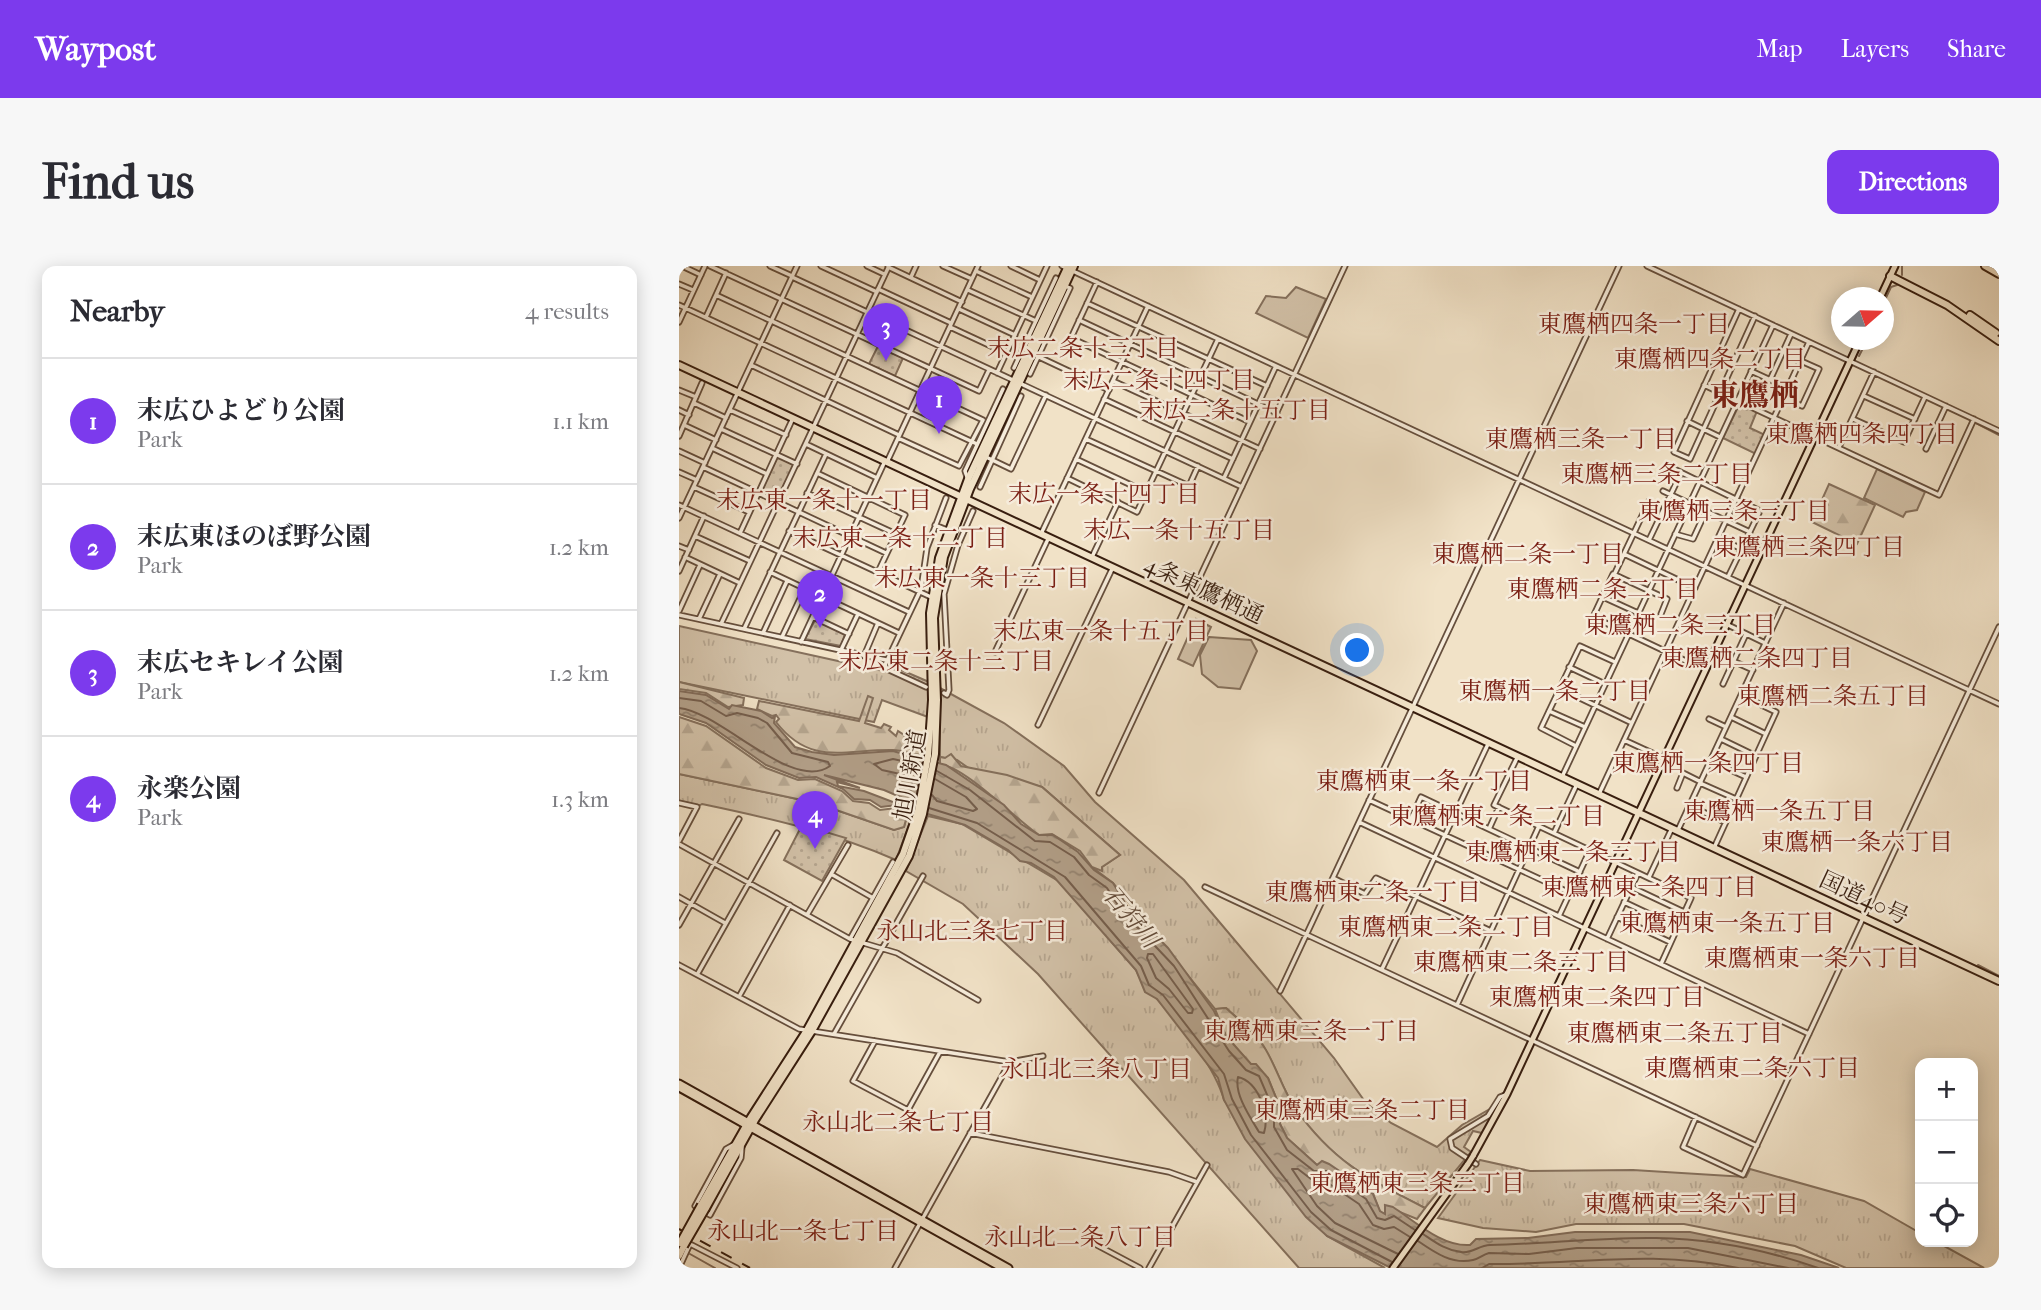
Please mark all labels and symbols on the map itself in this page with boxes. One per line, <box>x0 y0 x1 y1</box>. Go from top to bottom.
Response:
north arrow <box>1831 287 1894 350</box>
pin: 3 <box>863 303 909 361</box>
district label: 東鷹栖四条一丁目 <box>1538 310 1730 338</box>
district label: 末広二条十三丁目 <box>987 334 1179 362</box>
district label: 東鷹栖四条二丁目 <box>1614 345 1806 373</box>
district label: 末広二条十四丁目 <box>1063 366 1255 394</box>
pin: 1 <box>916 376 962 434</box>
district label: 東鷹栖 <box>1709 378 1799 413</box>
district label: 末広二条十五丁目 <box>1139 396 1331 424</box>
district label: 東鷹栖四条四丁目 <box>1766 420 1958 448</box>
district label: 東鷹栖三条一丁目 <box>1485 425 1677 453</box>
district label: 東鷹栖三条二丁目 <box>1561 460 1753 488</box>
district label: 末広一条十四丁目 <box>1008 480 1200 508</box>
district label: 末広東一条十一丁目 <box>716 486 932 514</box>
district label: 東鷹栖三条三丁目 <box>1638 497 1830 525</box>
district label: 末広一条十五丁目 <box>1083 516 1275 544</box>
district label: 末広東一条十二丁目 <box>792 524 1008 552</box>
district label: 東鷹栖三条四丁目 <box>1713 533 1905 561</box>
district label: 東鷹栖二条一丁目 <box>1432 540 1624 568</box>
street label: 4条東鷹栖通 <box>1140 551 1268 629</box>
district label: 末広東一条十三丁目 <box>874 564 1090 592</box>
pin: 2 <box>797 570 843 628</box>
district label: 東鷹栖二条二丁目 <box>1507 575 1699 603</box>
district label: 東鷹栖二条三丁目 <box>1584 611 1776 639</box>
district label: 末広東一条十五丁目 <box>993 617 1209 645</box>
your location <box>1340 633 1374 667</box>
district label: 東鷹栖二条四丁目 <box>1661 644 1853 672</box>
district label: 末広東二条十三丁目 <box>838 647 1054 675</box>
district label: 東鷹栖一条二丁目 <box>1459 677 1651 705</box>
district label: 東鷹栖二条五丁目 <box>1737 682 1929 710</box>
street label: 旭川新道 <box>889 727 931 823</box>
district label: 東鷹栖一条四丁目 <box>1612 749 1804 777</box>
district label: 東鷹栖東一条一丁目 <box>1316 767 1532 795</box>
pin: 4 <box>792 791 838 849</box>
district label: 東鷹栖一条五丁目 <box>1683 797 1875 825</box>
district label: 東鷹栖東一条二丁目 <box>1389 802 1605 830</box>
district label: 東鷹栖一条六丁目 <box>1761 828 1953 856</box>
district label: 東鷹栖東一条三丁目 <box>1465 838 1681 866</box>
street label: 国道40号 <box>1815 866 1913 930</box>
district label: 東鷹栖東一条四丁目 <box>1541 873 1757 901</box>
district label: 東鷹栖東二条一丁目 <box>1265 878 1481 906</box>
water label: 石狩川 <box>1097 880 1167 956</box>
district label: 東鷹栖東一条五丁目 <box>1619 909 1835 937</box>
district label: 東鷹栖東二条二丁目 <box>1338 913 1554 941</box>
district label: 永山北三条七丁目 <box>876 917 1068 945</box>
district label: 東鷹栖東一条六丁目 <box>1704 944 1920 972</box>
district label: 東鷹栖東二条三丁目 <box>1413 948 1629 976</box>
district label: 東鷹栖東二条四丁目 <box>1489 983 1705 1011</box>
district label: 東鷹栖東三条一丁目 <box>1203 1017 1419 1045</box>
district label: 東鷹栖東二条五丁目 <box>1567 1019 1783 1047</box>
district label: 東鷹栖東二条六丁目 <box>1644 1054 1860 1082</box>
district label: 永山北三条八丁目 <box>1000 1055 1192 1083</box>
district label: 東鷹栖東三条二丁目 <box>1254 1096 1470 1124</box>
district label: 永山北二条七丁目 <box>802 1108 994 1136</box>
district label: 東鷹栖東三条三丁目 <box>1309 1169 1525 1197</box>
district label: 東鷹栖東三条六丁目 <box>1583 1190 1799 1218</box>
district label: 永山北一条七丁目 <box>707 1217 899 1245</box>
district label: 永山北二条八丁目 <box>984 1223 1176 1251</box>

